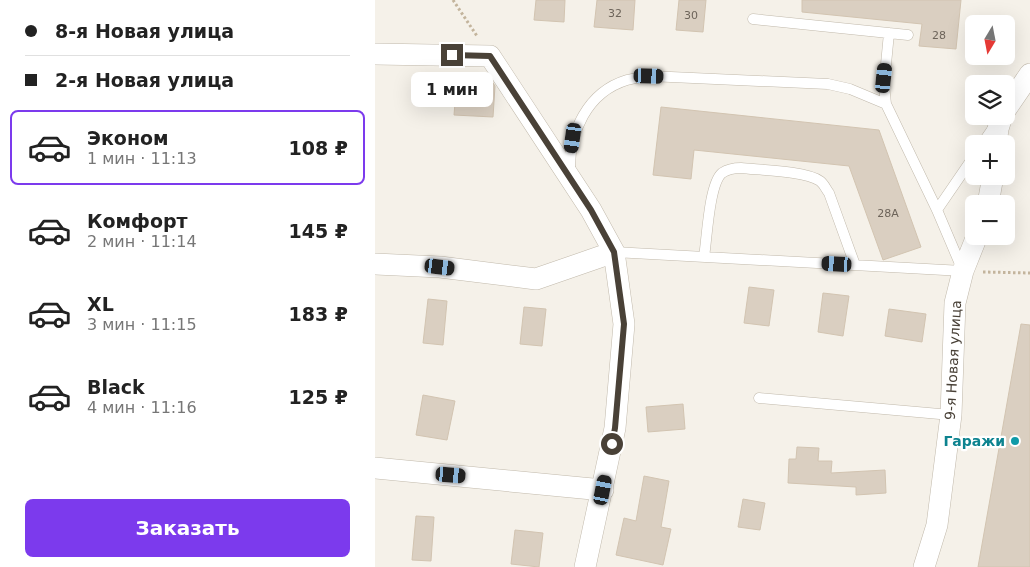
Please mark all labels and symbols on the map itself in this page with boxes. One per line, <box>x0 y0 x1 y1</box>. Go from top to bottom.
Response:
house number: 32 <box>608 7 622 20</box>
house number: 30 <box>684 9 698 22</box>
north arrow <box>965 15 1015 65</box>
house number: 28 <box>932 29 946 42</box>
route end <box>441 44 463 66</box>
car <box>874 62 893 94</box>
car <box>633 68 664 84</box>
callout: 1 мин <box>411 72 493 108</box>
car <box>563 122 582 154</box>
house number: 28А <box>877 207 899 220</box>
car <box>821 256 852 272</box>
car <box>424 258 455 276</box>
street label: 9-я Новая улица <box>942 300 964 420</box>
route start <box>601 433 623 455</box>
place label: Гаражи <box>943 433 1005 449</box>
marker: Гаражи <box>1009 435 1021 447</box>
car <box>435 466 466 484</box>
car <box>592 474 613 506</box>

